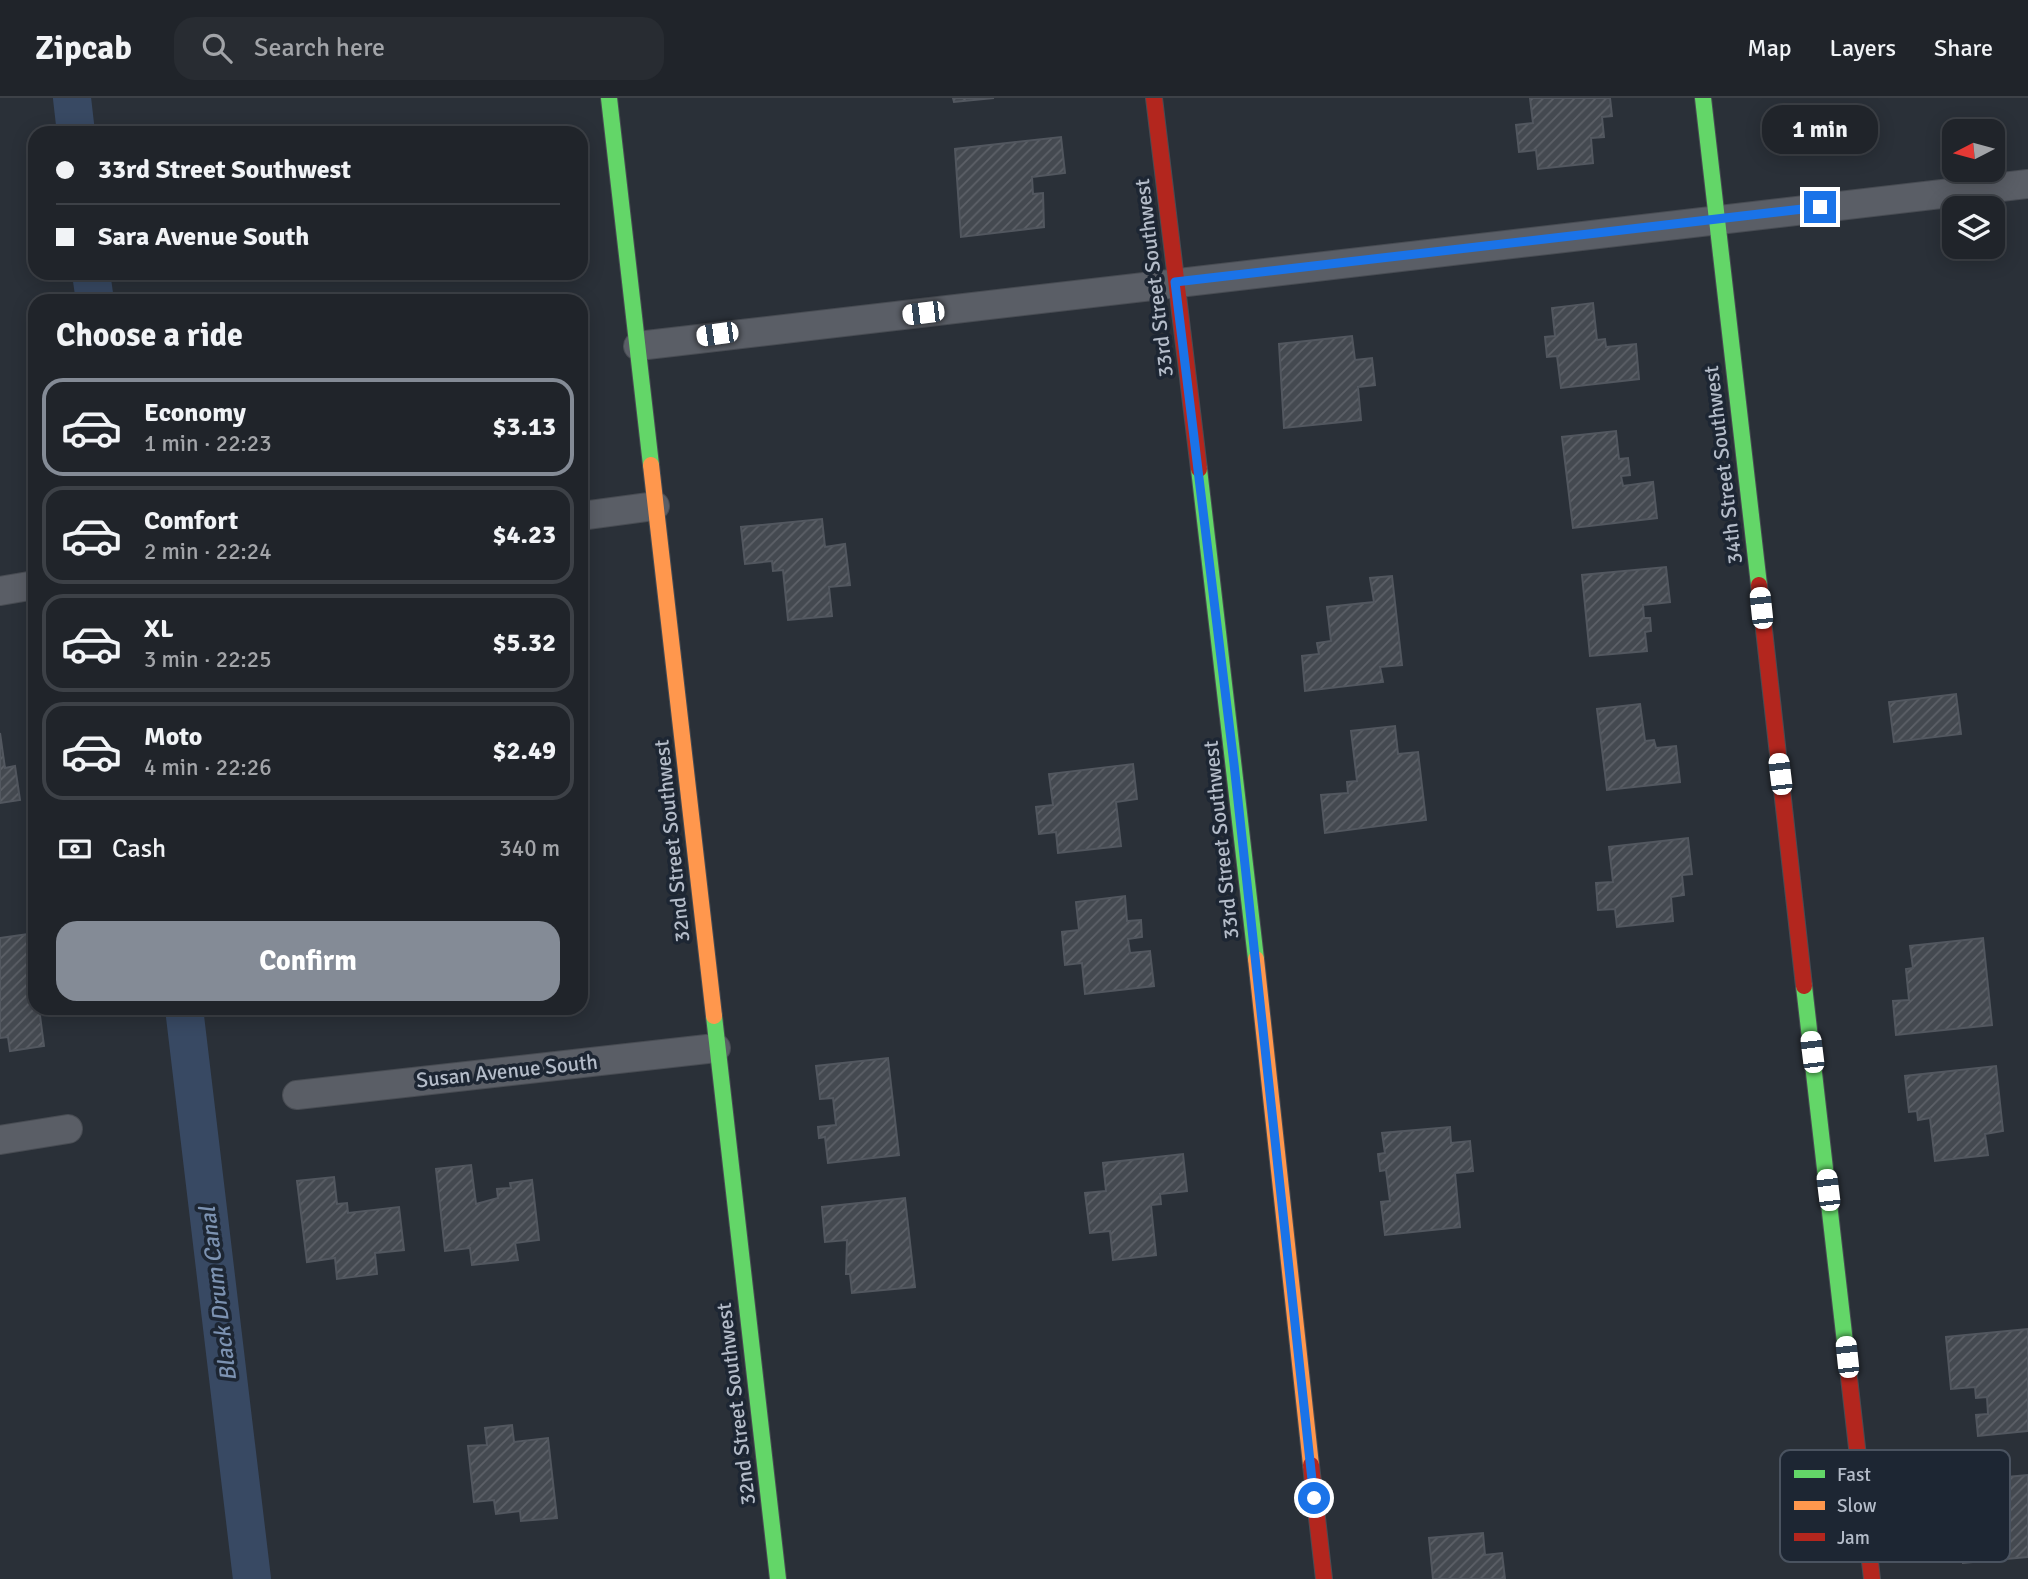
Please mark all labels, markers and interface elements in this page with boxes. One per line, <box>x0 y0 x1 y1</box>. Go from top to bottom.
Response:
search box <box>174 17 664 80</box>
text: Zipcab <box>35 28 132 69</box>
icon: search <box>198 29 236 67</box>
text: Search here <box>254 32 385 64</box>
text: Map <box>1747 33 1792 63</box>
text: Layers <box>1830 33 1896 63</box>
text: Share <box>1934 33 1993 63</box>
callout: 1 min <box>1762 105 1878 154</box>
text: 1 min <box>1792 115 1848 144</box>
north arrow <box>1942 119 2006 182</box>
map controls <box>1942 119 2005 259</box>
text: 33rd Street Southwest <box>98 154 351 186</box>
street label: 33rd Street Southwest <box>1129 177 1179 379</box>
route end <box>1804 191 1836 223</box>
button: layers <box>1942 196 2005 259</box>
text: Sara Avenue South <box>98 221 309 253</box>
car <box>901 300 946 326</box>
text: Choose a ride <box>56 316 243 355</box>
car <box>695 321 740 347</box>
street label: 34th Street Southwest <box>1698 364 1748 566</box>
icon: car <box>60 396 123 459</box>
text: Economy <box>144 397 246 429</box>
text: $3.13 <box>492 411 556 443</box>
text: 1 min · 22:23 <box>144 429 272 458</box>
icon: car <box>60 504 123 567</box>
text: Comfort <box>144 505 238 537</box>
text: $4.23 <box>492 519 556 551</box>
text: 2 min · 22:24 <box>144 537 272 566</box>
car <box>1749 586 1774 630</box>
icon: car <box>60 612 123 675</box>
text: XL <box>144 613 174 645</box>
text: $5.32 <box>492 627 556 659</box>
text: 3 min · 22:25 <box>144 645 272 674</box>
icon: car <box>60 720 123 783</box>
text: Moto <box>144 721 202 753</box>
text: $2.49 <box>492 735 556 767</box>
street label: 32nd Street Southwest <box>648 738 696 944</box>
street label: 33rd Street Southwest <box>1198 739 1244 941</box>
car <box>1768 752 1793 796</box>
text: 4 min · 22:26 <box>144 753 272 782</box>
icon: cash <box>56 830 94 868</box>
text: Cash <box>112 833 166 865</box>
text: 340 m <box>499 834 560 863</box>
button: Confirm <box>56 921 560 1001</box>
car <box>1800 1030 1825 1074</box>
street label: Susan Avenue South <box>415 1049 599 1093</box>
car <box>1816 1168 1841 1212</box>
water label: Black Drum Canal <box>193 1203 243 1383</box>
street label: 32nd Street Southwest <box>711 1301 761 1507</box>
car <box>1835 1335 1860 1379</box>
legend <box>1780 1450 2010 1562</box>
text: Fast <box>1837 1463 1871 1487</box>
route start <box>1298 1482 1330 1514</box>
text: Slow <box>1837 1494 1877 1518</box>
text: Jam <box>1837 1526 1870 1550</box>

